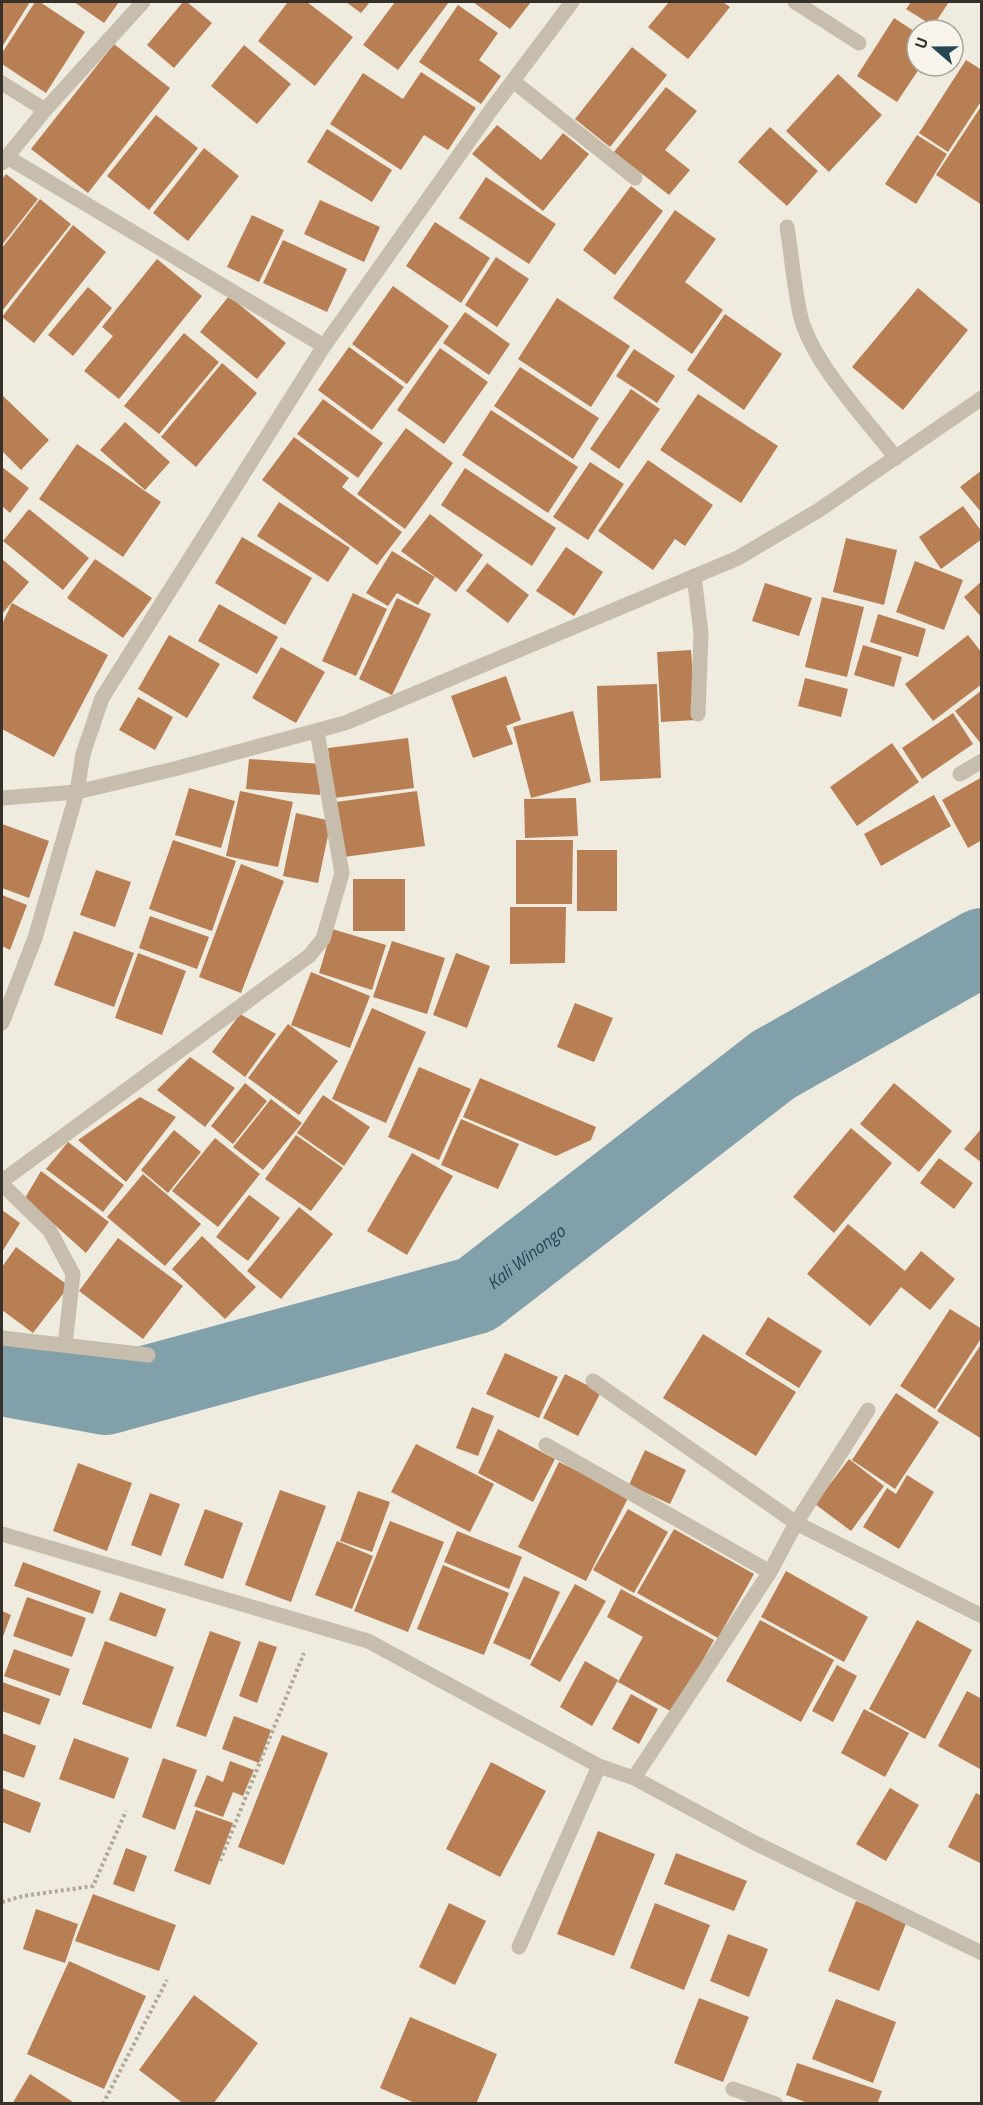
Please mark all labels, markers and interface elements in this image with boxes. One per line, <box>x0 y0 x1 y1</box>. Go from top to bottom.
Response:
north arrow <box>905 18 965 78</box>
text: U <box>908 34 934 52</box>
water label: Kali Winongo <box>481 1217 571 1296</box>

